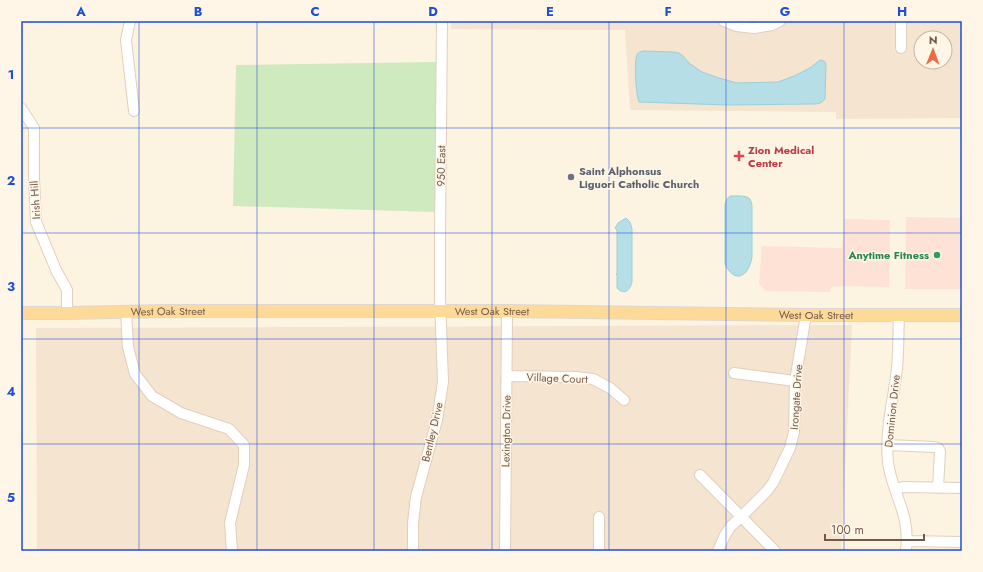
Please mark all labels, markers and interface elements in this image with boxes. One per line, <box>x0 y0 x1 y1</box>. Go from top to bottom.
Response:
text: A <box>75 2 86 21</box>
text: B <box>194 2 203 21</box>
text: C <box>310 2 320 21</box>
text: D <box>428 2 438 21</box>
text: E <box>546 2 554 21</box>
text: F <box>664 2 672 21</box>
text: G <box>780 2 791 21</box>
text: H <box>897 2 907 21</box>
north arrow <box>913 30 953 70</box>
text: N <box>929 32 938 48</box>
text: 1 <box>8 65 14 84</box>
place label: Zion Medical Center <box>748 142 814 171</box>
street label: 950 East <box>433 145 449 187</box>
marker: Zion Medical Center <box>733 150 745 162</box>
place label: Saint Alphonsus Liguori Catholic Church <box>579 163 699 192</box>
text: 2 <box>7 171 15 190</box>
marker: Saint Alphonsus Liguori Catholic Church <box>566 172 576 182</box>
street label: Irish Hill <box>26 180 44 220</box>
place label: Anytime Fitness <box>847 247 929 263</box>
marker: Anytime Fitness <box>932 250 942 260</box>
text: 3 <box>7 277 15 296</box>
street label: West Oak Street <box>131 303 206 320</box>
street label: West Oak Street <box>455 303 530 319</box>
street label: West Oak Street <box>779 307 854 323</box>
street label: Irongate Drive <box>786 363 806 430</box>
street label: Village Court <box>526 369 588 387</box>
street label: Dominion Drive <box>880 373 904 448</box>
text: 4 <box>6 382 16 401</box>
street label: Lexington Drive <box>497 394 515 467</box>
street label: Bentley Drive <box>417 400 447 463</box>
text: 5 <box>7 488 15 507</box>
scale bar <box>825 516 924 542</box>
text: 100 m <box>831 521 864 539</box>

